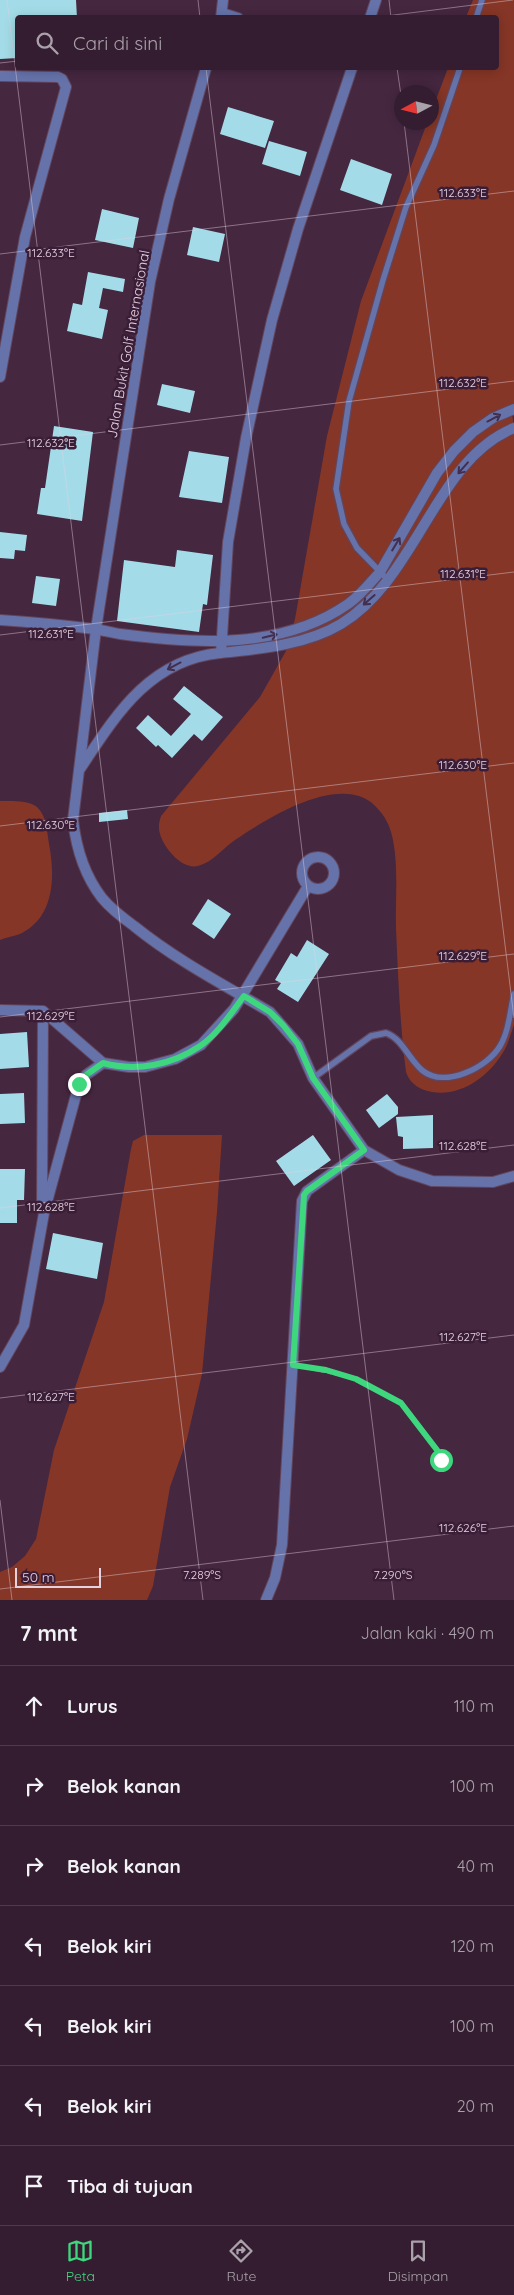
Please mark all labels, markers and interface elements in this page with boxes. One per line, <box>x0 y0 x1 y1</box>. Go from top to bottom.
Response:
search box <box>15 15 499 70</box>
icon: search <box>33 29 61 57</box>
text: Cari di sini <box>73 31 162 55</box>
north arrow <box>394 85 439 130</box>
text: 112.633°E <box>439 185 487 200</box>
text: 112.633°E <box>27 245 75 260</box>
street label: Jalan Bukit Golf Internasional <box>103 249 153 439</box>
text: 112.632°E <box>439 375 487 390</box>
one-way arrow <box>487 413 502 423</box>
text: 112.632°E <box>27 435 75 450</box>
one-way arrow <box>457 462 468 475</box>
one-way arrow <box>392 538 402 552</box>
text: 112.631°E <box>440 566 486 581</box>
one-way arrow <box>363 595 376 606</box>
text: 112.631°E <box>28 626 74 641</box>
one-way arrow <box>261 631 277 640</box>
one-way arrow <box>167 661 182 671</box>
text: 112.630°E <box>439 757 487 772</box>
text: 112.630°E <box>27 817 75 832</box>
text: 112.629°E <box>439 948 487 963</box>
text: 112.629°E <box>27 1008 75 1023</box>
route end <box>68 1073 91 1096</box>
text: 112.628°E <box>439 1138 487 1153</box>
text: 112.628°E <box>27 1199 75 1214</box>
text: 112.627°E <box>439 1329 487 1344</box>
text: 112.627°E <box>27 1389 75 1404</box>
route start <box>430 1449 453 1472</box>
text: 112.626°E <box>439 1520 487 1535</box>
scale bar <box>15 1565 101 1588</box>
text: 7.289°S <box>183 1567 221 1582</box>
text: 7.290°S <box>374 1567 413 1582</box>
text: 50 m <box>22 1568 55 1586</box>
text: 7 mnt <box>20 1620 78 1646</box>
text: Jalan kaki · 490 m <box>361 1623 494 1643</box>
icon: ahead <box>20 1692 48 1720</box>
text: Lurus <box>67 1694 117 1718</box>
text: 110 m <box>454 1696 494 1716</box>
icon: right <box>20 1772 48 1800</box>
text: Belok kanan <box>67 1774 181 1798</box>
text: 100 m <box>450 1776 494 1796</box>
icon: right <box>20 1852 48 1880</box>
text: Belok kanan <box>67 1854 181 1878</box>
text: 40 m <box>457 1856 494 1876</box>
icon: left <box>20 1932 48 1960</box>
text: Belok kiri <box>67 1934 152 1958</box>
text: 120 m <box>451 1936 494 1956</box>
icon: left <box>20 2012 48 2040</box>
text: Belok kiri <box>67 2014 152 2038</box>
text: 100 m <box>450 2016 494 2036</box>
icon: left <box>20 2092 48 2120</box>
text: Belok kiri <box>67 2094 152 2118</box>
text: 20 m <box>457 2096 494 2116</box>
icon: arrive <box>20 2172 48 2200</box>
text: Tiba di tujuan <box>67 2174 193 2198</box>
tab: Peta <box>66 2237 95 2285</box>
tab: Rute <box>227 2237 256 2285</box>
tab: Disimpan <box>388 2237 448 2285</box>

